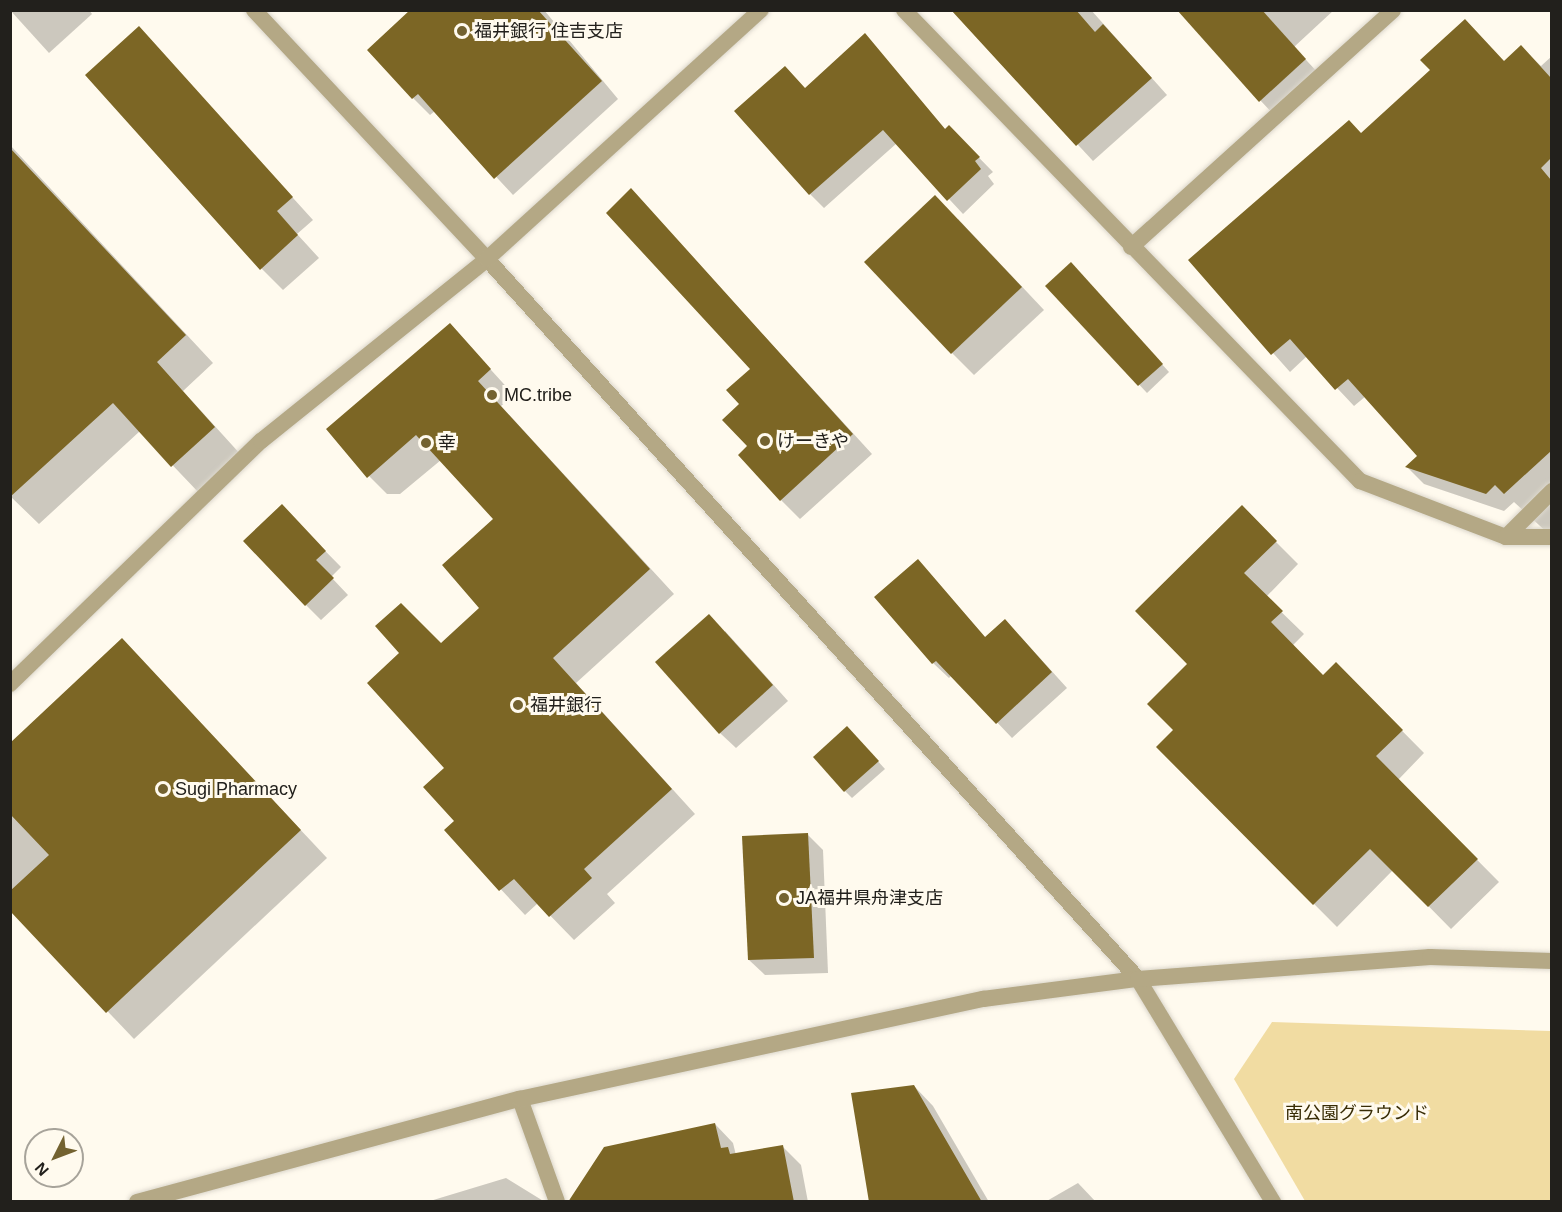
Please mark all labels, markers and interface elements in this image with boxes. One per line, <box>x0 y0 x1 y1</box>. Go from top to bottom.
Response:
place label: 福井銀行 住吉支店 <box>474 20 623 42</box>
marker: 福井銀行 住吉支店 <box>455 24 469 38</box>
place label: MC.tribe <box>504 384 572 406</box>
marker: MC.tribe <box>485 388 499 402</box>
place label: けーきや <box>777 430 849 452</box>
place label: 幸 <box>438 432 456 454</box>
marker: けーきや <box>758 434 772 448</box>
marker: 幸 <box>419 436 433 450</box>
place label: 福井銀行 <box>530 694 602 716</box>
marker: 福井銀行 <box>511 698 525 712</box>
place label: Sugi Pharmacy <box>175 778 297 800</box>
marker: Sugi Pharmacy <box>156 782 170 796</box>
place label: JA福井県舟津支店 <box>796 887 943 909</box>
marker: JA福井県舟津支店 <box>777 891 791 905</box>
park label: 南公園グラウンド <box>1285 1102 1429 1124</box>
north arrow <box>24 1128 84 1188</box>
text: N <box>32 1159 52 1179</box>

